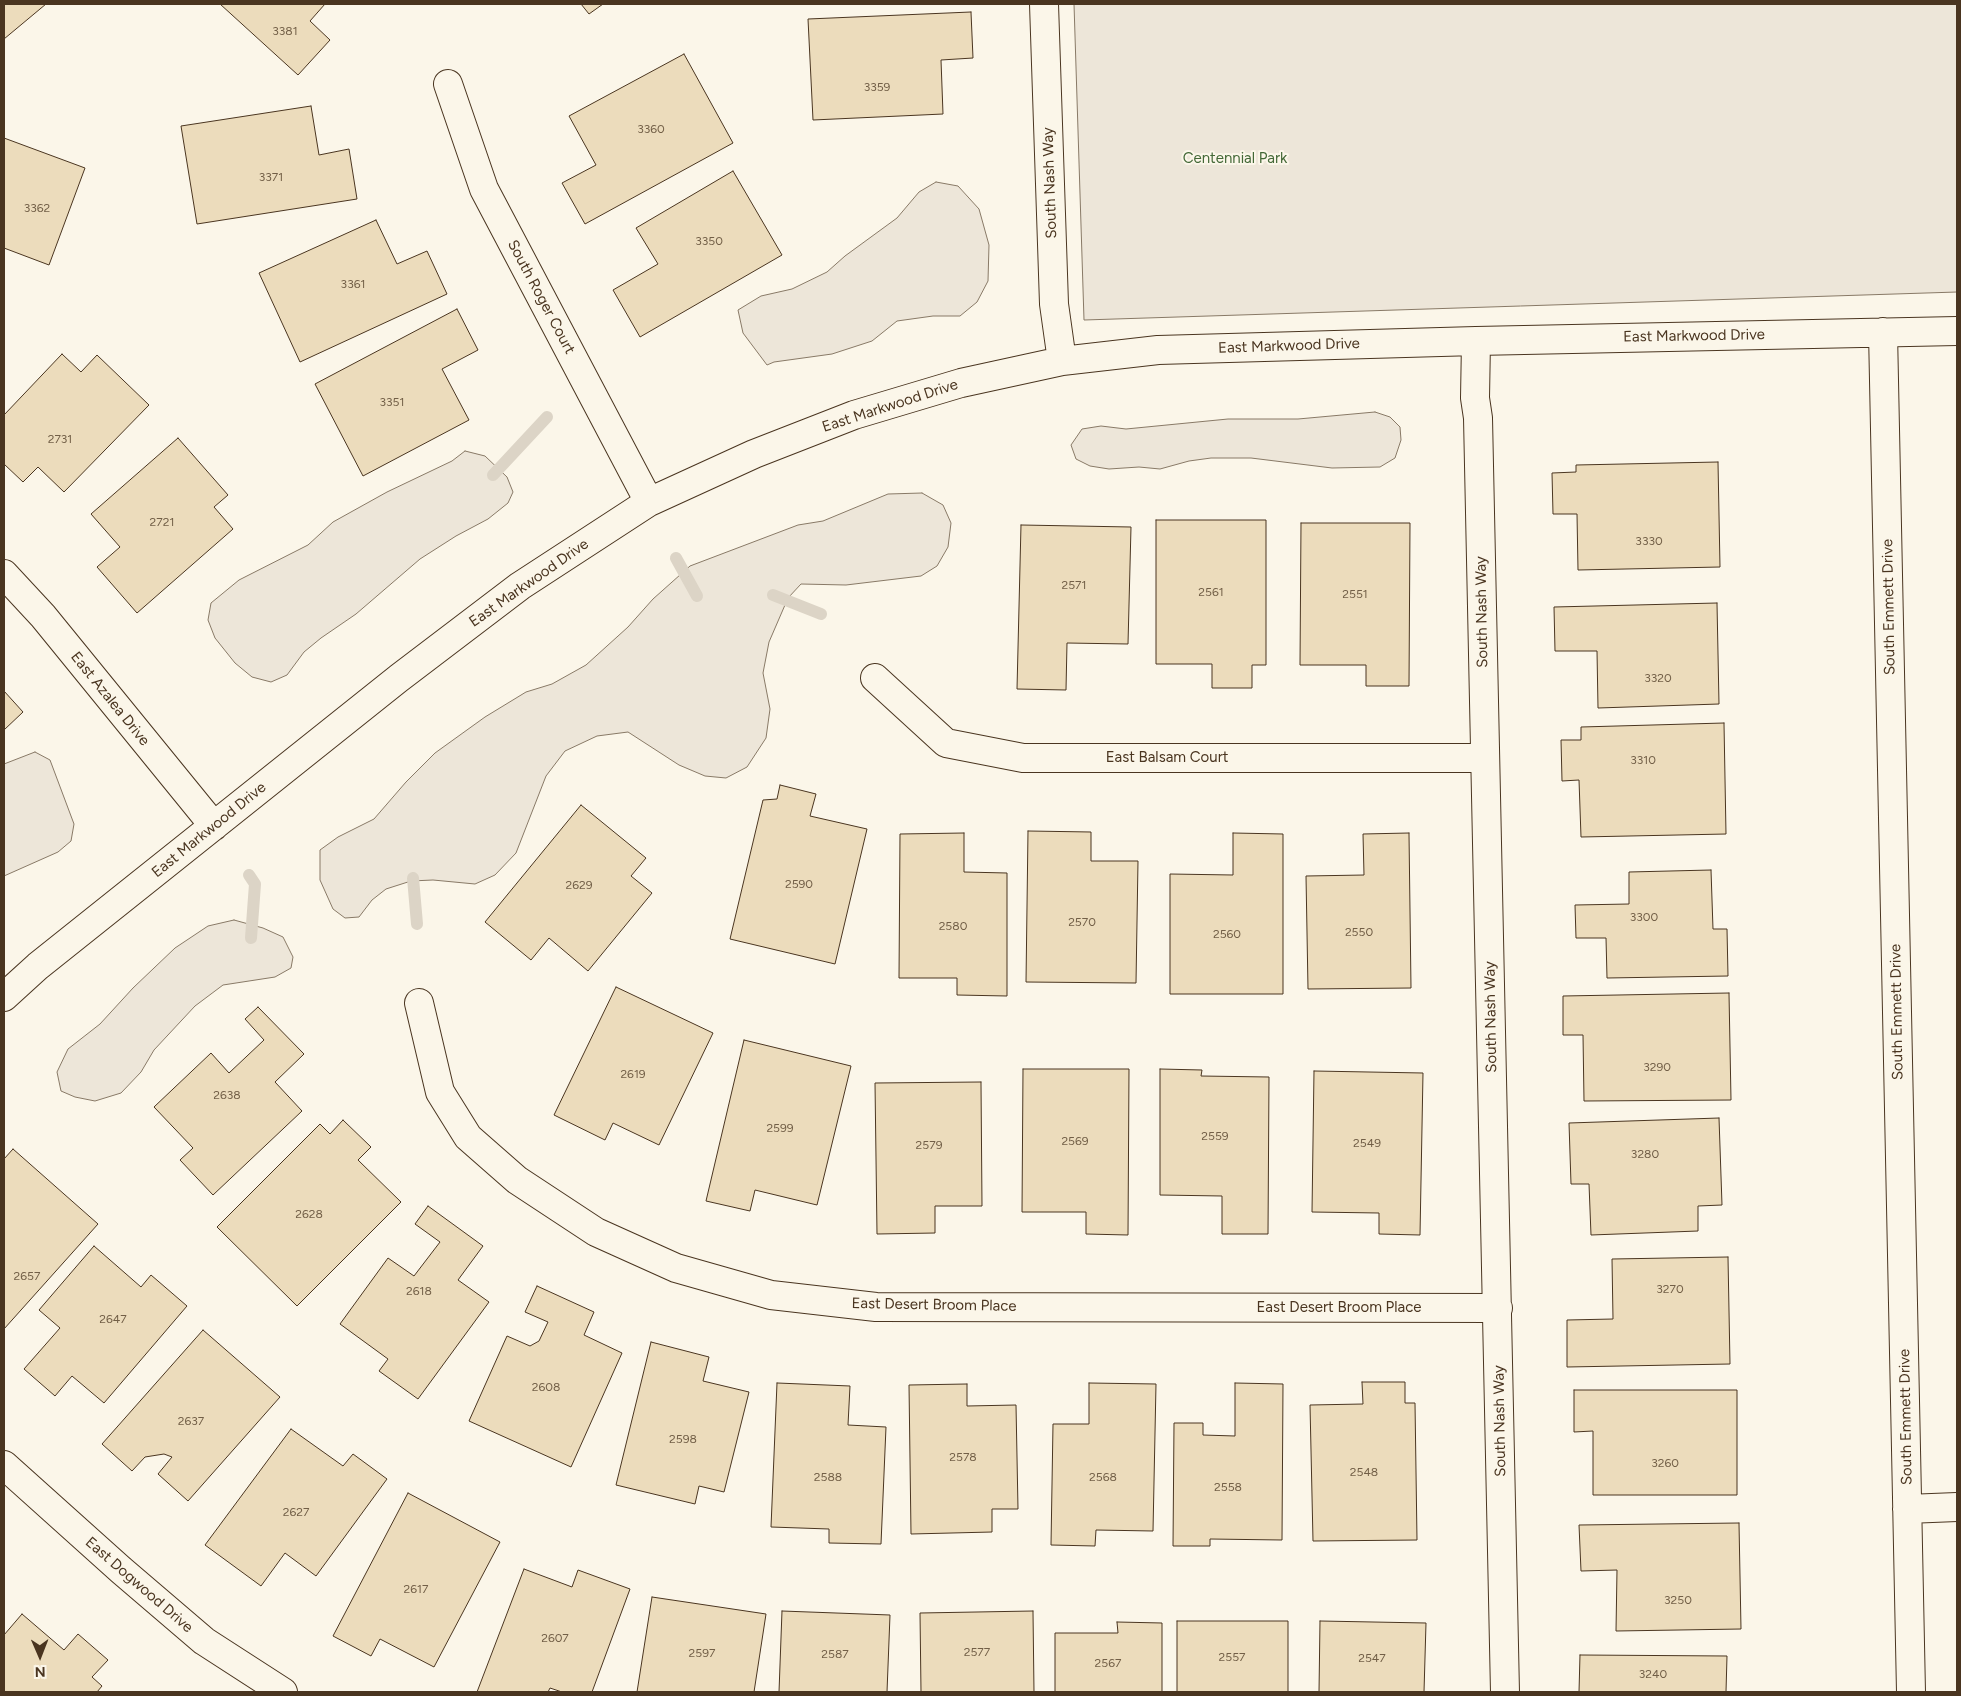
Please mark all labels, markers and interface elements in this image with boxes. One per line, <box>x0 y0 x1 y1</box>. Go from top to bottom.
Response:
house number: 3381 <box>272 24 298 38</box>
house number: 3359 <box>864 80 890 94</box>
house number: 3360 <box>637 122 665 136</box>
street label: South Nash Way <box>1039 127 1061 239</box>
park label: Centennial Park <box>1183 150 1287 168</box>
house number: 3371 <box>259 170 283 184</box>
house number: 3362 <box>24 201 50 215</box>
house number: 3350 <box>695 234 723 248</box>
street label: South Roger Court <box>503 237 579 357</box>
house number: 3361 <box>341 277 365 291</box>
street label: East Markwood Drive <box>1623 326 1765 346</box>
street label: East Markwood Drive <box>1218 335 1360 357</box>
street label: East Markwood Drive <box>820 376 960 436</box>
house number: 3351 <box>380 395 404 409</box>
house number: 2731 <box>48 432 72 446</box>
house number: 2721 <box>150 515 174 529</box>
house number: 3330 <box>1635 534 1663 548</box>
street label: East Markwood Drive <box>466 535 592 631</box>
street label: South Emmett Drive <box>1879 539 1899 675</box>
street label: South Nash Way <box>1472 556 1492 668</box>
house number: 2571 <box>1061 578 1087 592</box>
house number: 2561 <box>1198 585 1224 599</box>
house number: 2551 <box>1342 587 1368 601</box>
street label: East Azalea Drive <box>67 648 153 750</box>
house number: 3320 <box>1644 671 1672 685</box>
street label: East Balsam Court <box>1106 749 1228 767</box>
house number: 3310 <box>1630 753 1656 767</box>
street label: East Markwood Drive <box>148 778 270 882</box>
house number: 2590 <box>785 877 813 891</box>
house number: 2629 <box>566 878 592 892</box>
house number: 3300 <box>1630 910 1658 924</box>
house number: 2570 <box>1068 915 1096 929</box>
house number: 2580 <box>939 919 967 933</box>
house number: 2550 <box>1345 925 1373 939</box>
house number: 2560 <box>1213 927 1241 941</box>
street label: South Emmett Drive <box>1887 944 1907 1080</box>
street label: South Nash Way <box>1481 961 1501 1073</box>
house number: 3290 <box>1643 1060 1671 1074</box>
house number: 2619 <box>620 1067 646 1081</box>
house number: 2638 <box>213 1088 241 1102</box>
house number: 2599 <box>766 1121 794 1135</box>
house number: 2559 <box>1201 1129 1229 1143</box>
house number: 2569 <box>1061 1134 1089 1148</box>
house number: 2549 <box>1353 1136 1381 1150</box>
house number: 2579 <box>916 1138 942 1152</box>
house number: 3280 <box>1631 1147 1659 1161</box>
house number: 2628 <box>295 1207 323 1221</box>
house number: 2657 <box>14 1269 40 1283</box>
house number: 3270 <box>1656 1282 1684 1296</box>
house number: 2618 <box>406 1284 432 1298</box>
street label: East Desert Broom Place <box>851 1295 1017 1315</box>
street label: East Desert Broom Place <box>1256 1299 1422 1317</box>
house number: 2647 <box>99 1312 127 1326</box>
street label: South Emmett Drive <box>1896 1349 1916 1485</box>
street label: South Nash Way <box>1490 1365 1510 1477</box>
house number: 2608 <box>532 1380 560 1394</box>
house number: 2637 <box>178 1414 204 1428</box>
house number: 2598 <box>669 1432 697 1446</box>
house number: 2578 <box>949 1450 977 1464</box>
house number: 3260 <box>1651 1456 1679 1470</box>
house number: 2548 <box>1350 1465 1378 1479</box>
house number: 2588 <box>814 1470 842 1484</box>
house number: 2568 <box>1089 1470 1117 1484</box>
house number: 2558 <box>1214 1480 1242 1494</box>
house number: 2627 <box>283 1505 309 1519</box>
street label: East Dogwood Drive <box>81 1533 197 1637</box>
house number: 2617 <box>404 1582 428 1596</box>
house number: 3250 <box>1664 1593 1692 1607</box>
north arrow <box>15 1631 65 1681</box>
house number: 2607 <box>541 1631 569 1645</box>
house number: 2577 <box>964 1645 990 1659</box>
house number: 2597 <box>689 1646 715 1660</box>
house number: 2587 <box>821 1647 849 1661</box>
house number: 2557 <box>1219 1650 1245 1664</box>
house number: 2547 <box>1358 1651 1386 1665</box>
house number: 2567 <box>1095 1656 1121 1670</box>
text: N <box>35 1663 46 1680</box>
house number: 3240 <box>1639 1667 1667 1681</box>

